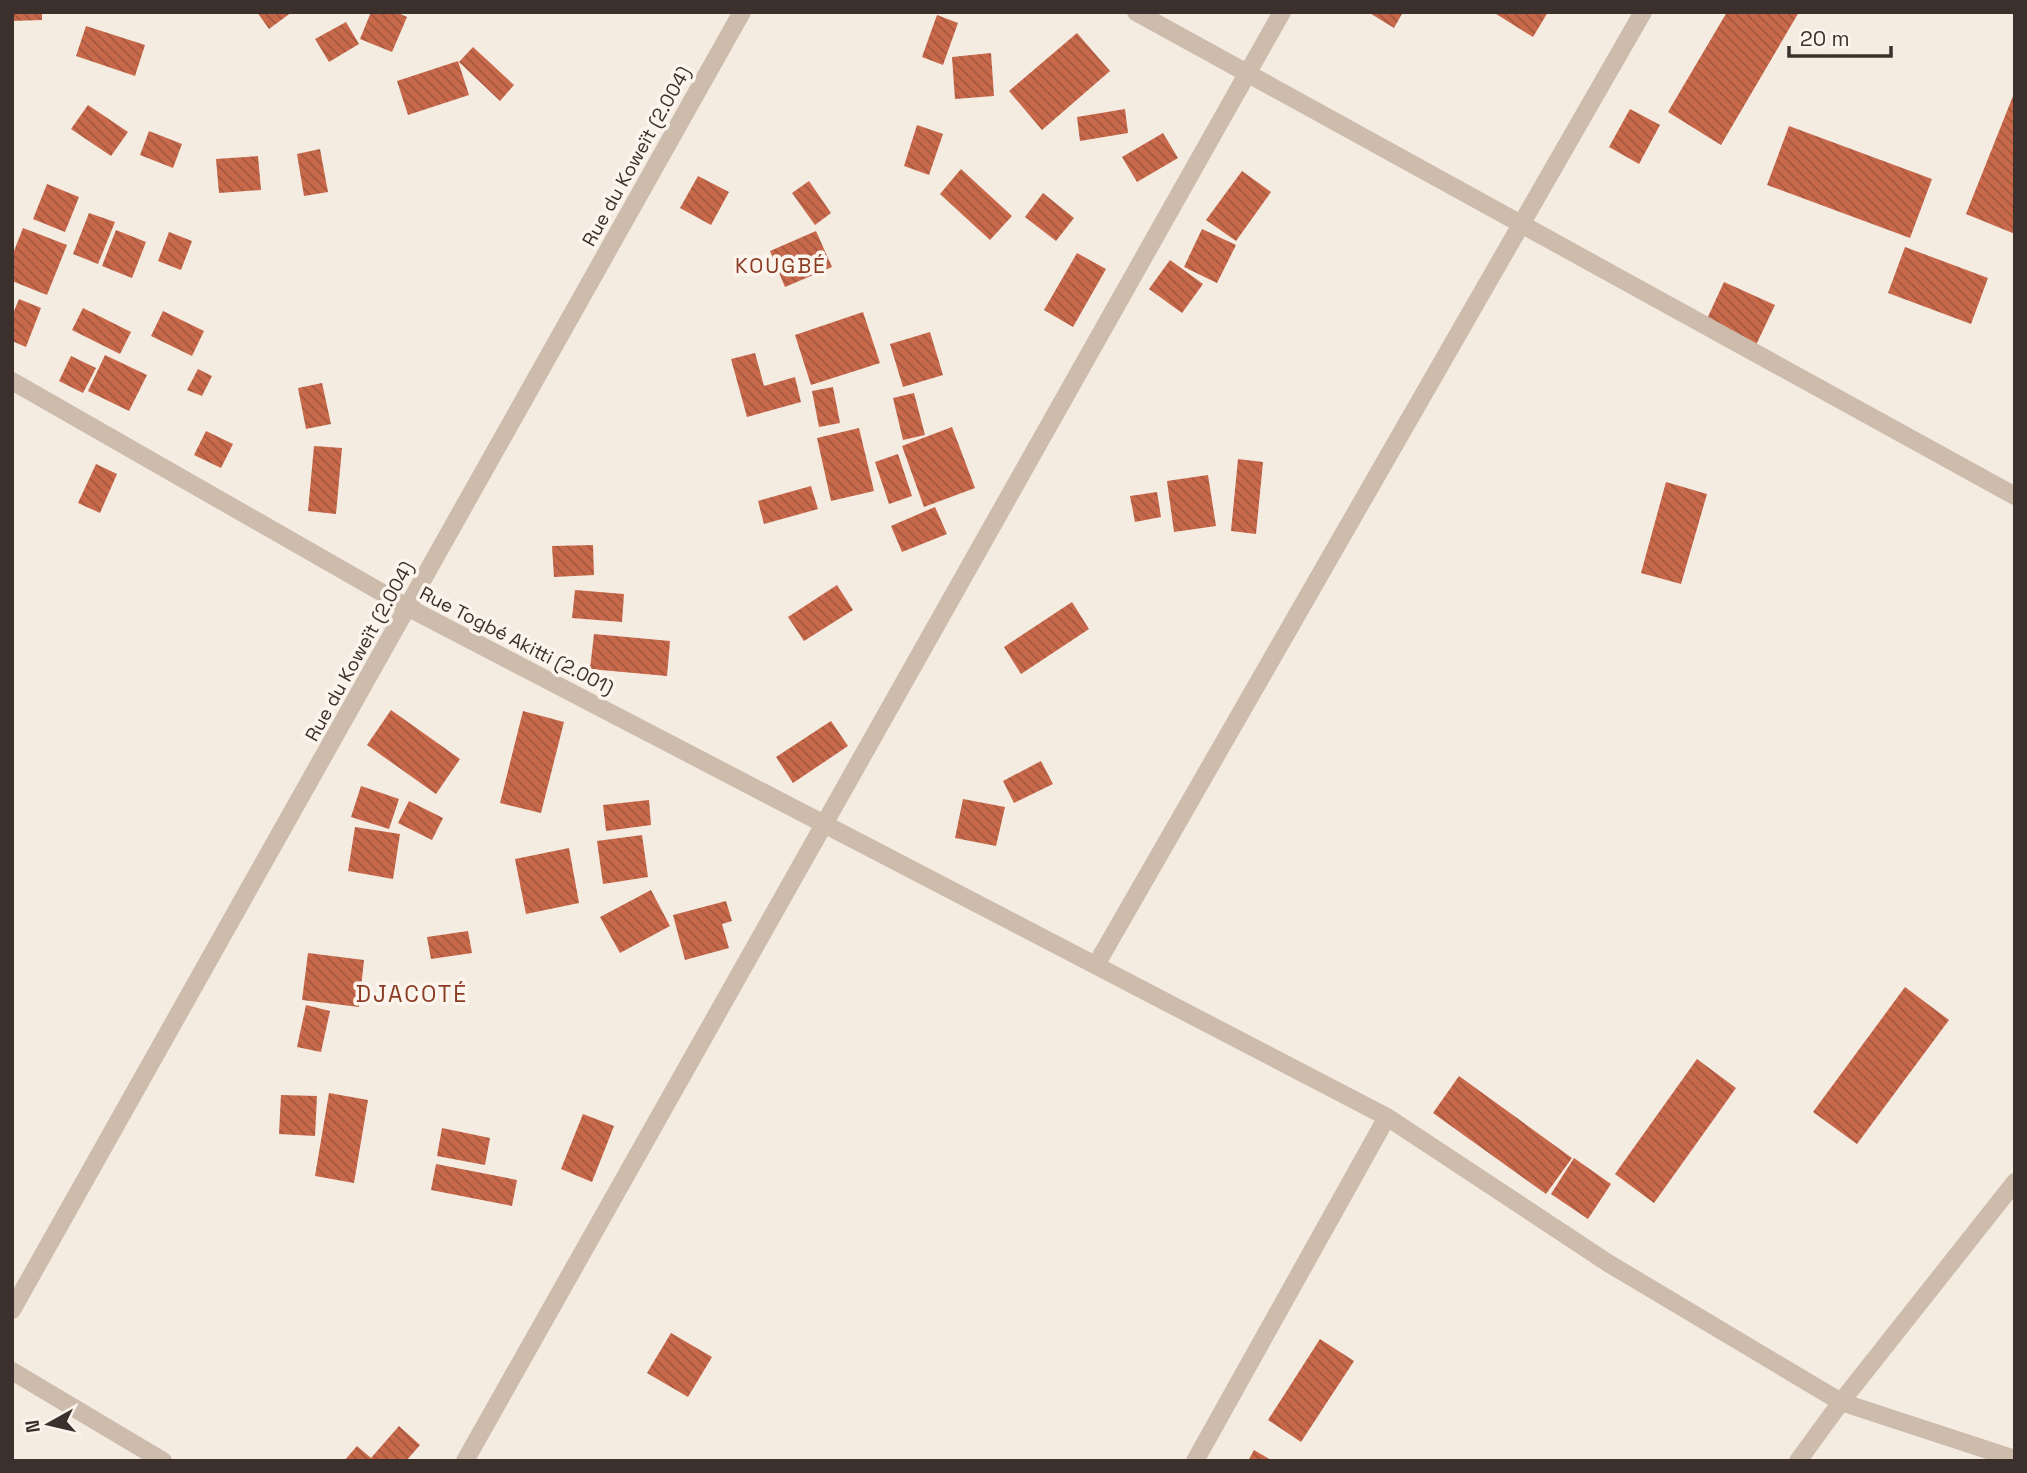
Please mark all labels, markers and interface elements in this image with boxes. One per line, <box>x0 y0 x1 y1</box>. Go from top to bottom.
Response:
scale bar <box>1789 14 1890 58</box>
text: 20 m <box>1800 25 1850 52</box>
street label: Rue du Koweït (2.004) <box>576 62 696 251</box>
district label: KOUGBÉ <box>735 252 827 279</box>
street label: Rue du Koweït (2.004) <box>299 557 419 746</box>
street label: Rue Togbé Akitti (2.001) <box>416 581 618 700</box>
district label: DJACOTÉ <box>356 979 468 1009</box>
north arrow <box>14 1389 84 1459</box>
text: N <box>19 1418 46 1434</box>

